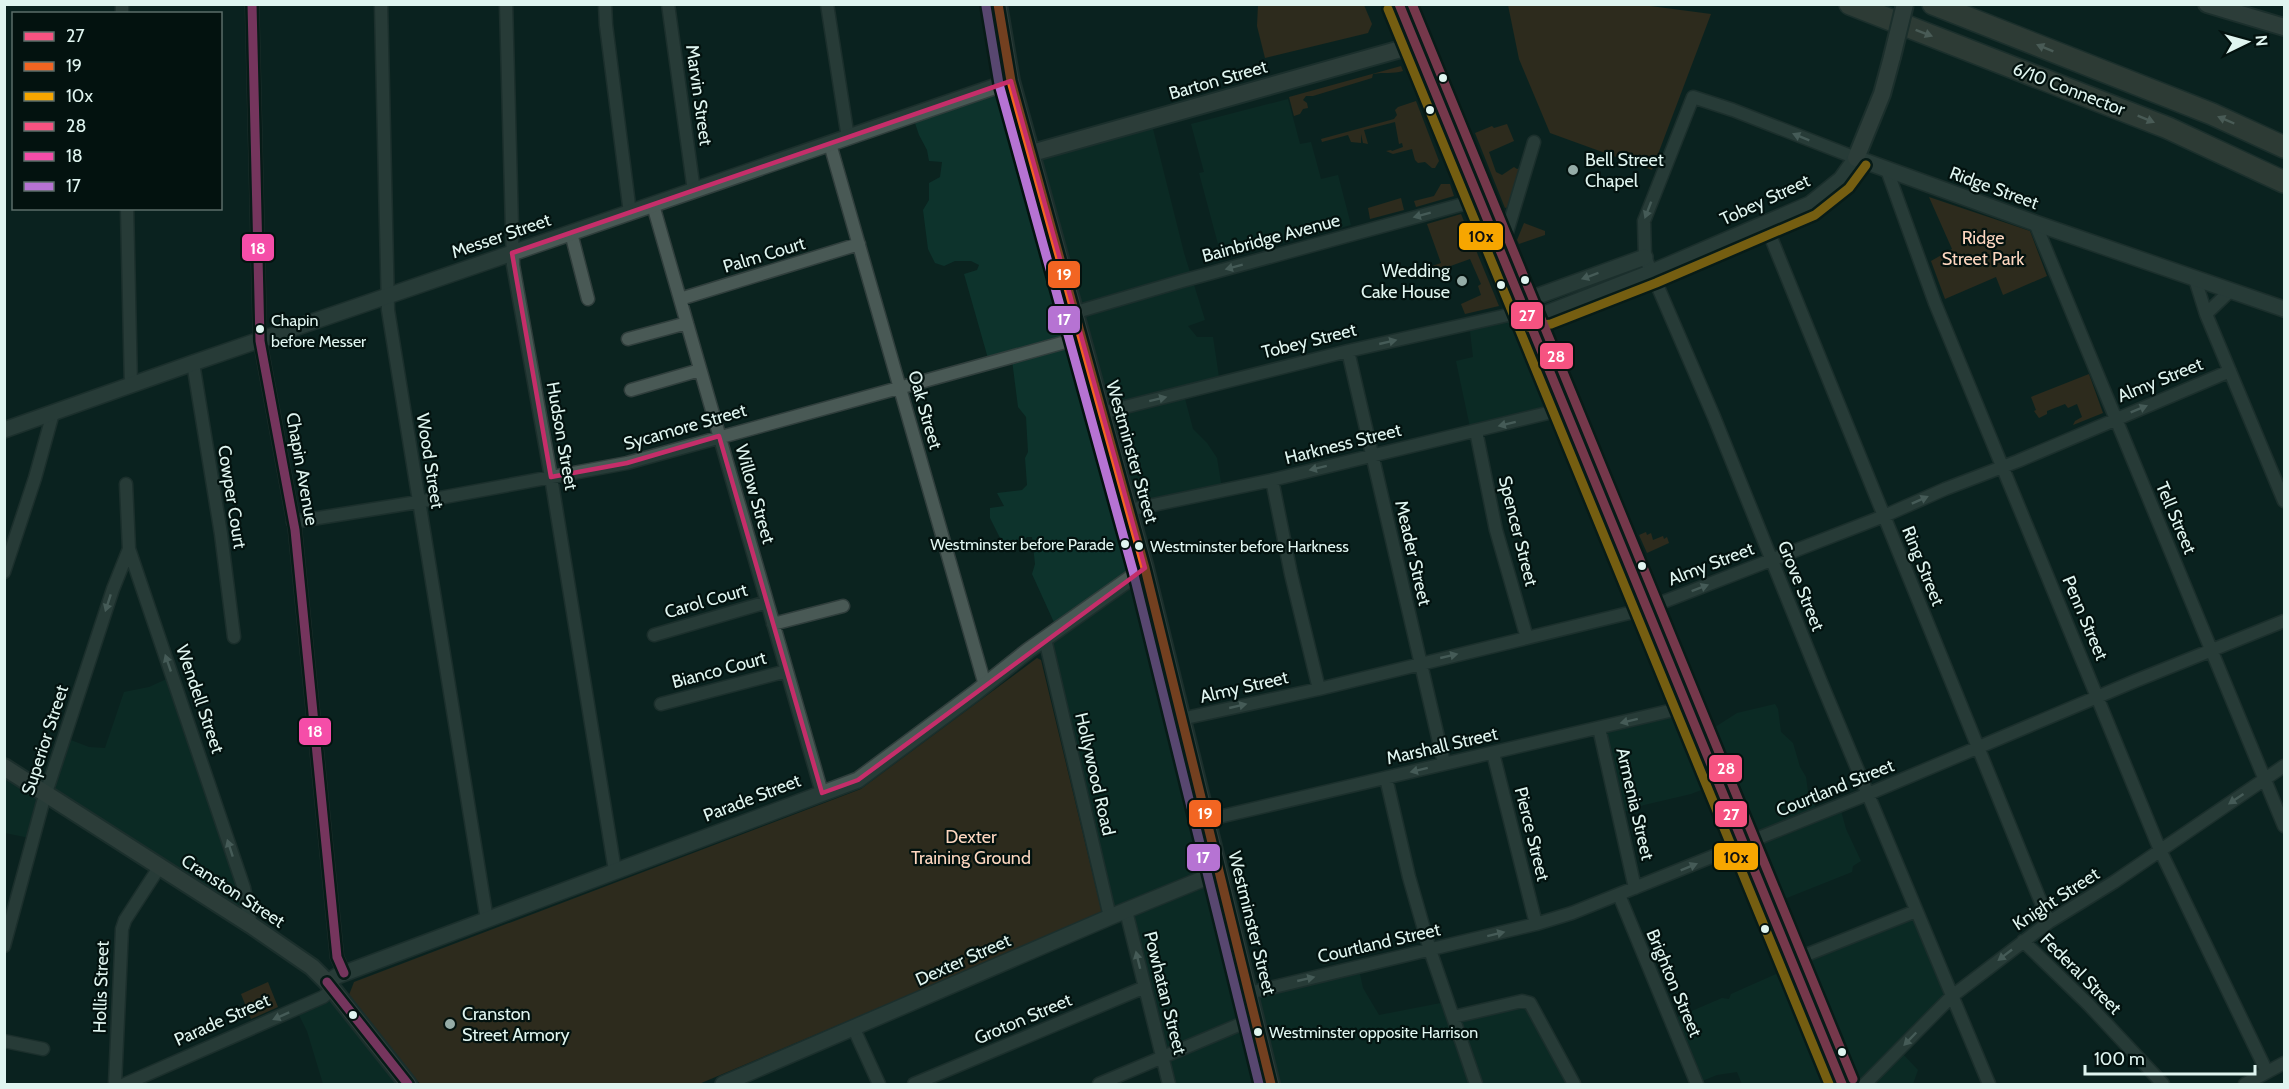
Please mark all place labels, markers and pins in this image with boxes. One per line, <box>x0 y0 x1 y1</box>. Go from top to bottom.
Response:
unlabelled marker <box>1437 72 1449 84</box>
unlabelled marker <box>1424 104 1436 116</box>
place label: Bell Street Chapel <box>1585 149 1664 192</box>
marker: Bell Street Chapel <box>1566 163 1580 177</box>
place label: Wedding Cake House <box>1361 260 1451 303</box>
marker: Wedding Cake House <box>1455 274 1469 288</box>
unlabelled marker <box>1519 274 1531 286</box>
unlabelled marker <box>1495 279 1507 291</box>
place label: Chapin before Messer <box>271 311 367 351</box>
marker: Chapin before Messer <box>254 323 266 335</box>
place label: Westminster before Parade <box>930 535 1114 554</box>
place label: Westminster before Harkness <box>1150 537 1349 556</box>
marker: Westminster before Parade <box>1119 538 1131 550</box>
marker: Westminster before Harkness <box>1133 540 1145 552</box>
unlabelled marker <box>1636 560 1648 572</box>
unlabelled marker <box>1759 923 1771 935</box>
place label: Cranston Street Armory <box>462 1003 570 1046</box>
unlabelled marker <box>347 1009 359 1021</box>
marker: Cranston Street Armory <box>443 1017 457 1031</box>
place label: Westminster opposite Harrison <box>1269 1023 1478 1042</box>
marker: Westminster opposite Harrison <box>1252 1026 1264 1038</box>
unlabelled marker <box>1836 1046 1848 1058</box>

